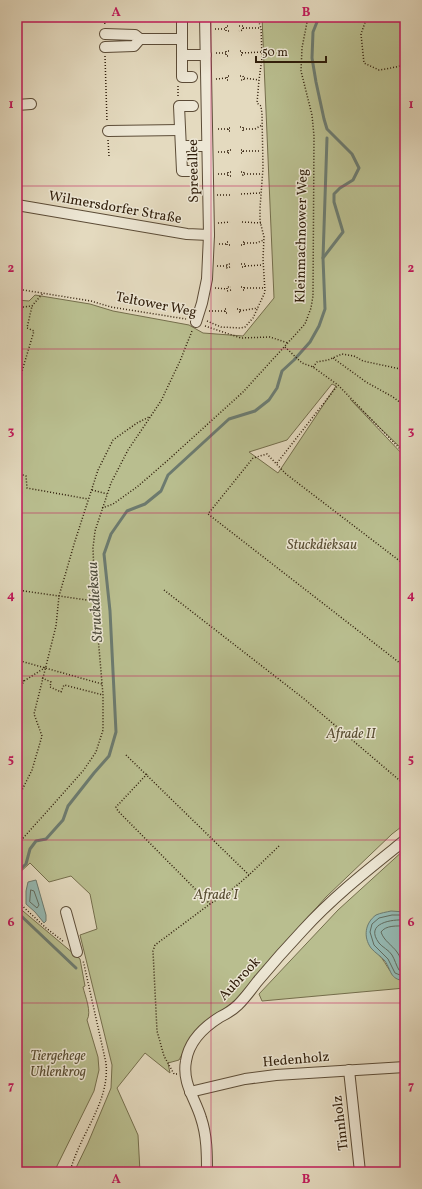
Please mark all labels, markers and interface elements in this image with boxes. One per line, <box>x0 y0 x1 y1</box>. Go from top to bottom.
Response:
text: A <box>111 4 121 22</box>
text: B <box>302 4 311 22</box>
scale bar <box>256 38 326 64</box>
text: 50 m <box>262 45 288 61</box>
text: 1 <box>8 96 14 114</box>
text: 1 <box>408 96 414 114</box>
street label: Spreeallee <box>184 139 204 203</box>
street label: Kleinmachnower Weg <box>291 169 313 303</box>
street label: Wilmersdorfer Straße <box>47 187 183 229</box>
text: 2 <box>8 260 15 278</box>
text: 2 <box>408 260 415 278</box>
street label: Teltower Weg <box>114 288 198 322</box>
text: 3 <box>8 423 15 441</box>
text: 3 <box>408 423 415 441</box>
park label: Stuckdieksau <box>287 536 357 555</box>
water label: Struckdieksau <box>83 561 109 643</box>
text: 4 <box>7 587 15 605</box>
text: 4 <box>407 587 415 605</box>
park label: Afrade II <box>325 725 377 744</box>
text: 5 <box>8 751 14 769</box>
text: 5 <box>408 751 414 769</box>
park label: Afrade I <box>193 886 239 905</box>
text: 6 <box>7 914 15 932</box>
text: 6 <box>407 914 415 932</box>
street label: Aubrook <box>215 953 265 1005</box>
park label: Tiergehege Uhlenkrog <box>30 1047 86 1082</box>
street label: Hedenholz <box>262 1048 330 1072</box>
text: 7 <box>8 1078 14 1096</box>
text: 7 <box>408 1078 414 1096</box>
street label: Tinnholz <box>328 1094 354 1152</box>
text: A <box>111 1171 121 1189</box>
text: B <box>302 1171 311 1189</box>

